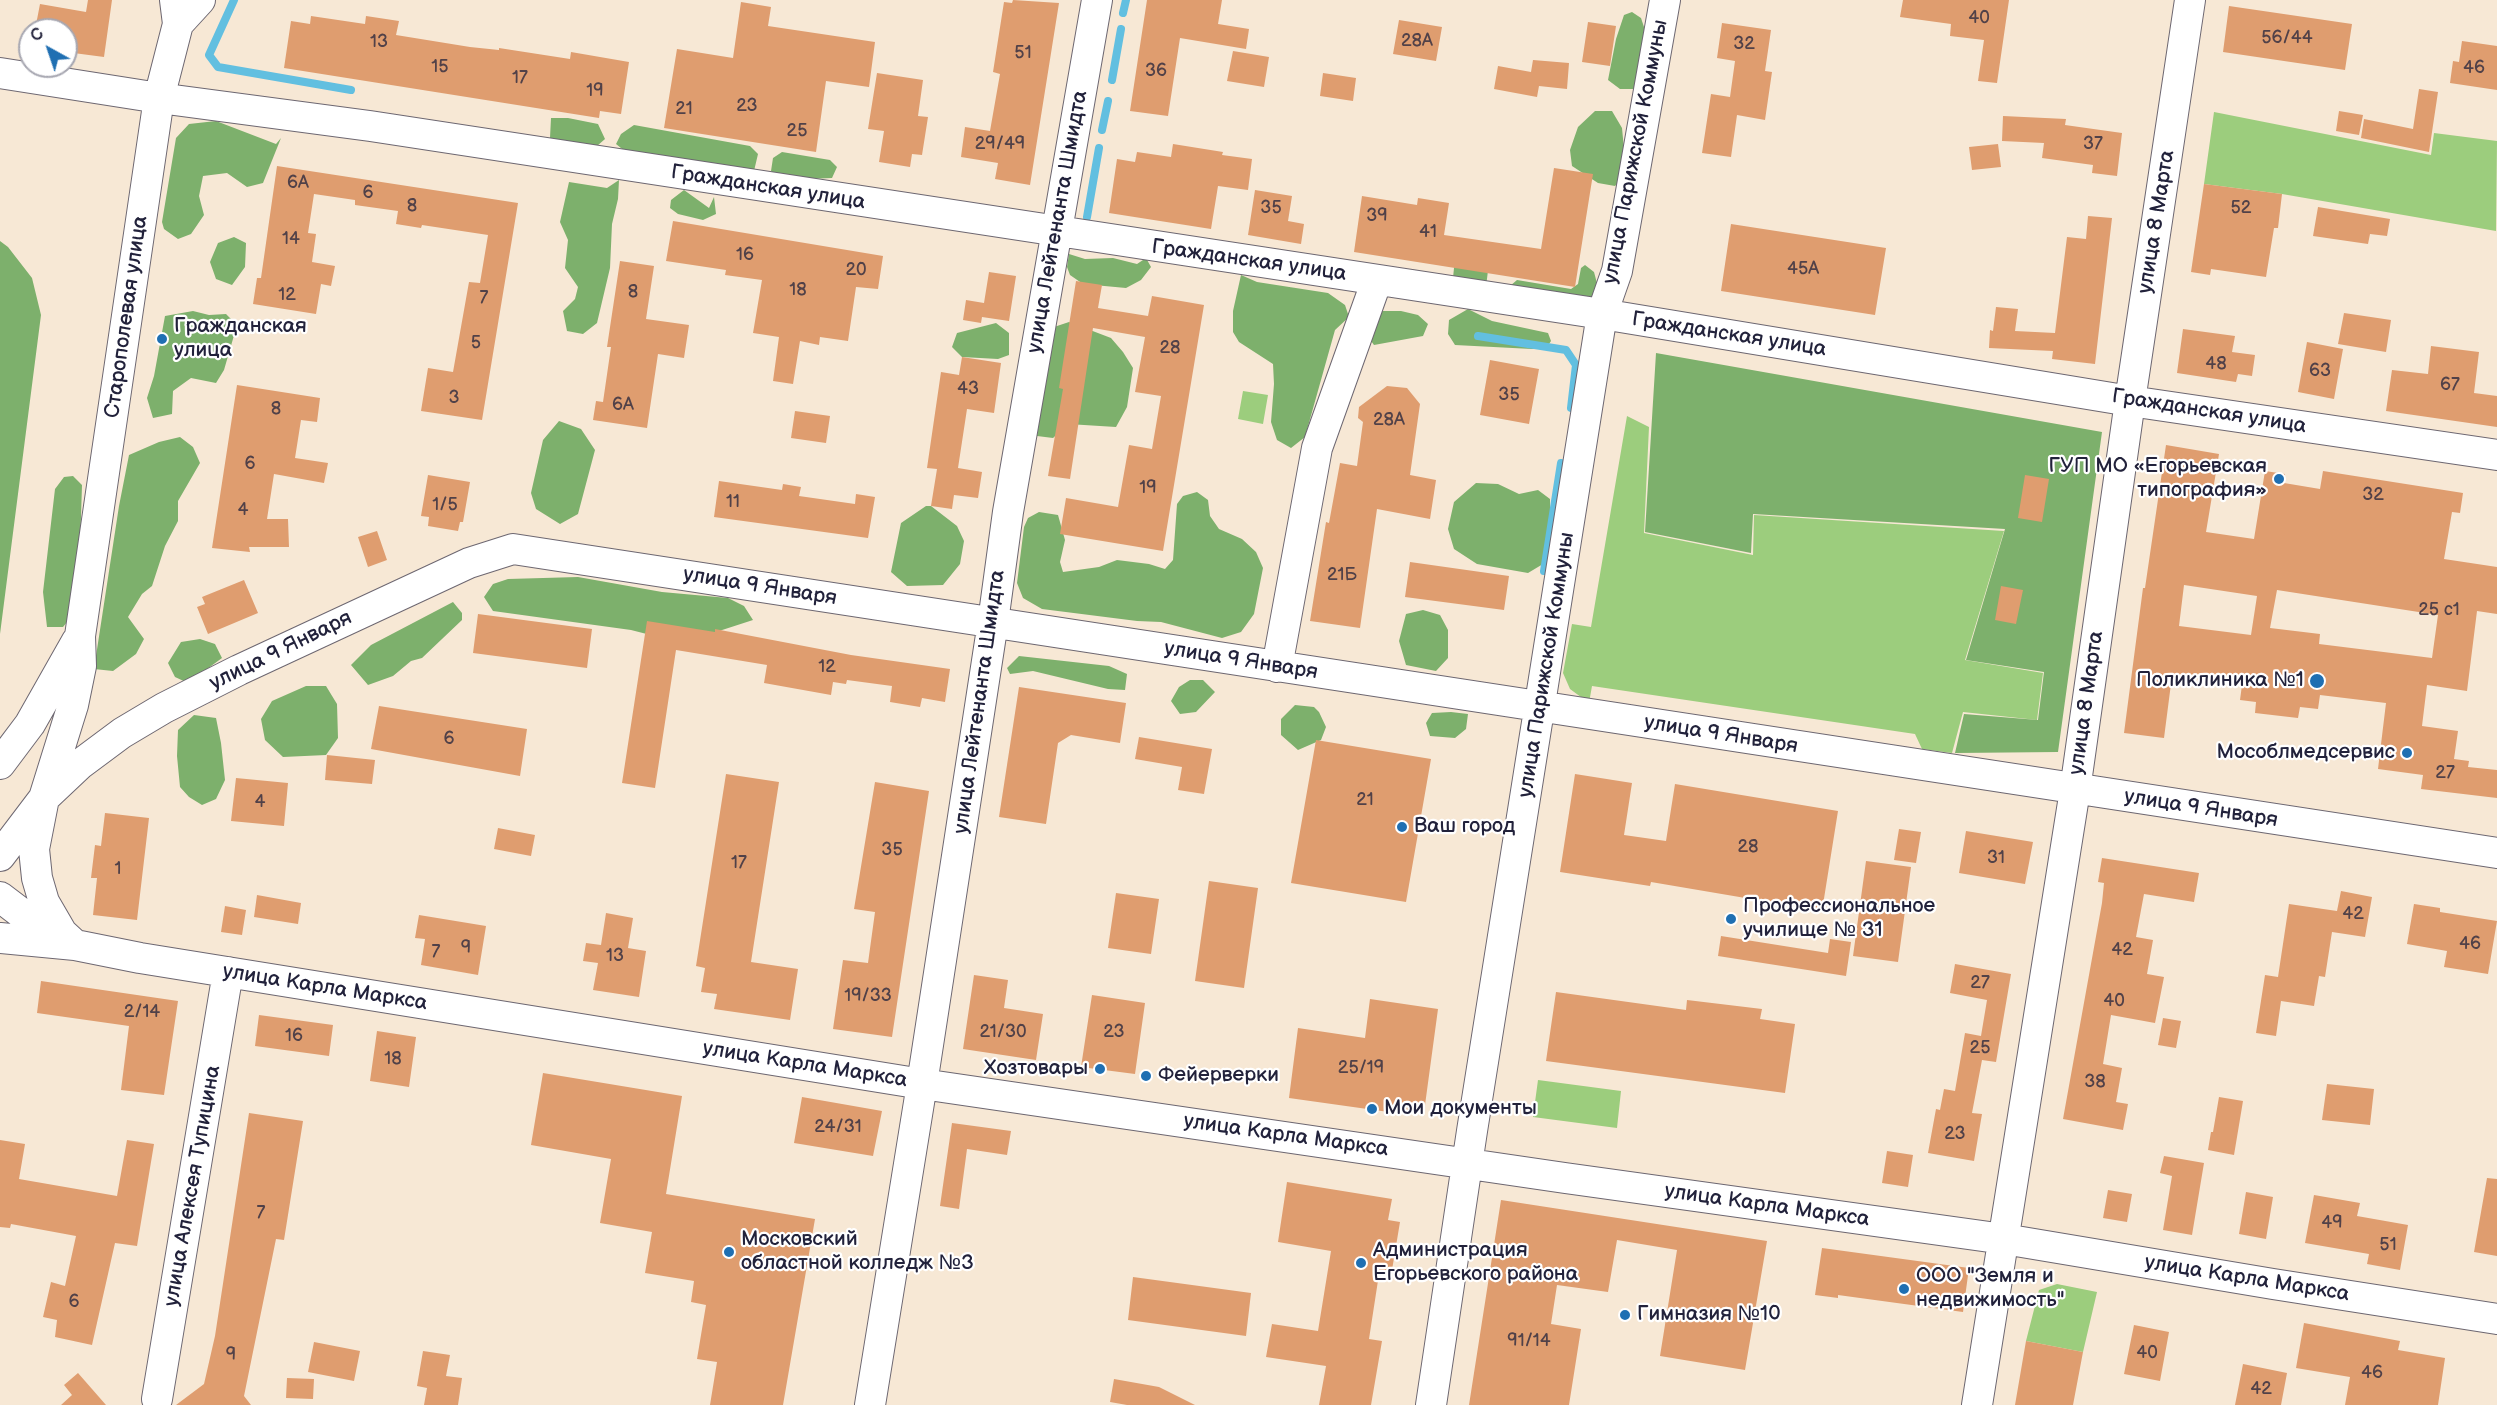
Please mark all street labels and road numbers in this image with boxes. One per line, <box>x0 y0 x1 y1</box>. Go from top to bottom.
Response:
street label: улица Парижской Коммуны <box>1598 18 1674 286</box>
street label: улица Лейтенанта Шмидта <box>1022 89 1094 355</box>
street label: улица 8 Марта <box>2133 149 2181 295</box>
street label: Гражданская улица <box>669 160 867 216</box>
street label: Старополевая улица <box>100 214 154 420</box>
street label: Гражданская улица <box>1150 235 1348 287</box>
street label: Гражданская улица <box>1630 307 1828 363</box>
street label: Гражданская улица <box>2110 384 2308 440</box>
street label: улица Парижской Коммуны <box>1514 531 1580 799</box>
street label: улица 9 Января <box>681 562 839 612</box>
street label: улица Лейтенанта Шмидта <box>949 568 1011 836</box>
street label: улица 9 Января <box>206 606 356 696</box>
street label: улица 8 Марта <box>2064 630 2110 776</box>
street label: улица 9 Января <box>1162 636 1320 686</box>
street label: улица 9 Января <box>1642 710 1800 760</box>
street label: улица 9 Января <box>2122 784 2280 834</box>
street label: улица Карла Маркса <box>221 959 429 1017</box>
street label: улица Карла Маркса <box>701 1036 909 1094</box>
street label: улица Алексея Тупицина <box>159 1063 227 1309</box>
street label: улица Карла Маркса <box>1182 1109 1390 1163</box>
street label: улица Карла Маркса <box>1663 1179 1871 1233</box>
street label: улица Карла Маркса <box>2143 1250 2351 1308</box>

